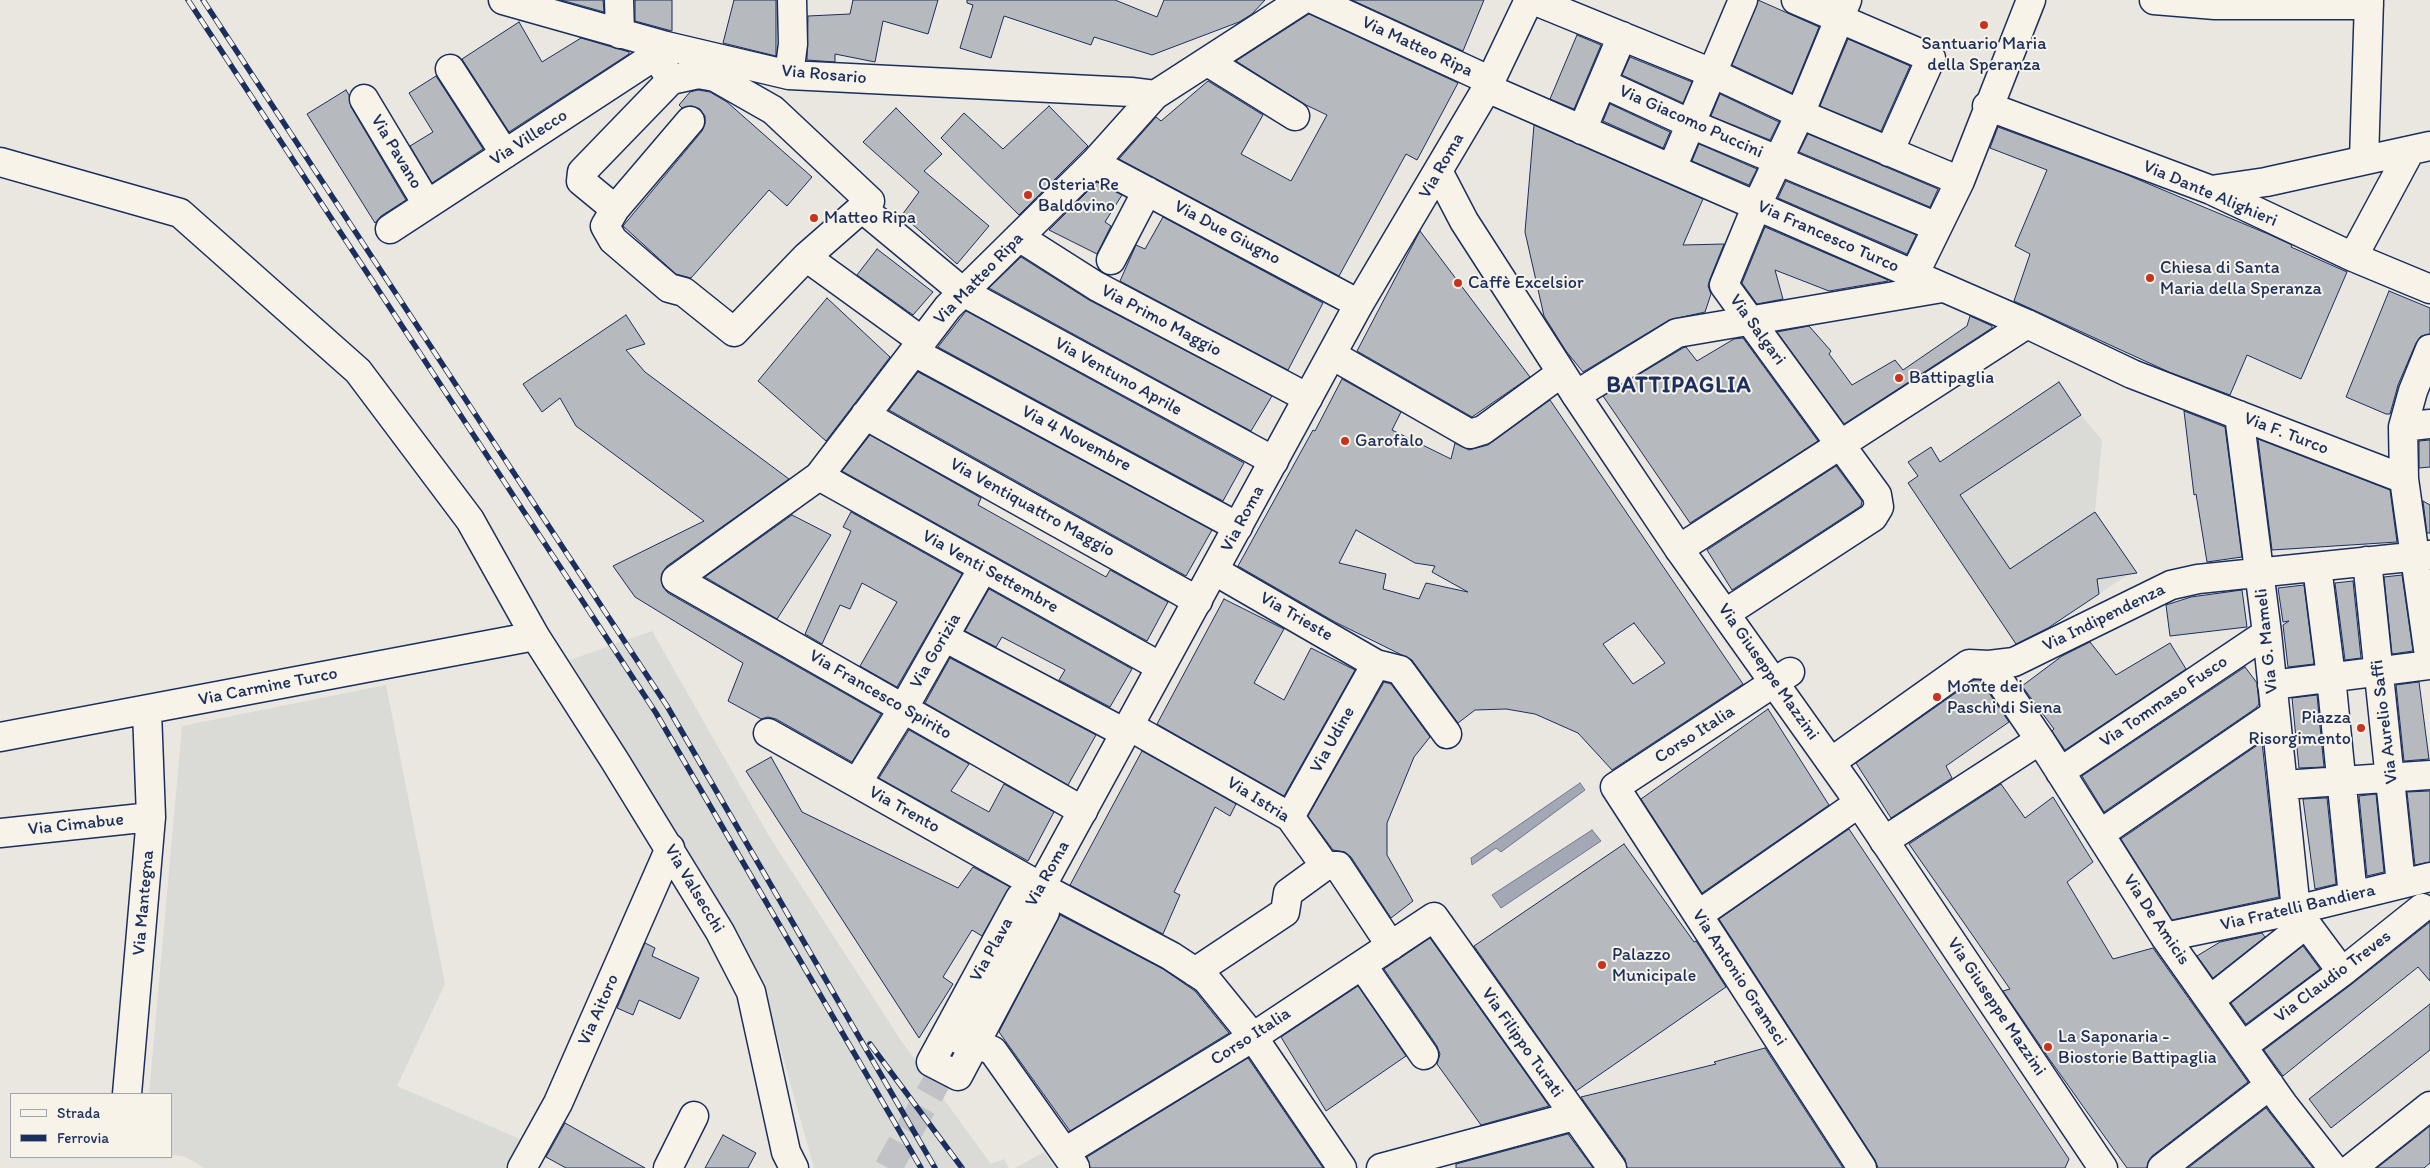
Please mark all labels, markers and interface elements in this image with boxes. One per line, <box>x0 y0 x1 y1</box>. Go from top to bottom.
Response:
street label: Via Matteo Ripa <box>1358 12 1476 82</box>
marker: Santuario Maria della Speranza <box>1978 19 1990 31</box>
place label: Santuario Maria della Speranza <box>1921 33 2047 76</box>
street label: Via Rosario <box>780 61 868 89</box>
street label: Via Giacomo Puccini <box>1616 80 1766 164</box>
street label: Via Villecco <box>486 105 572 171</box>
street label: Via Pavano <box>365 111 427 193</box>
street label: Via Roma <box>1415 129 1469 203</box>
street label: Via Dante Alighieri <box>2140 156 2280 232</box>
place label: Osteria Re Baldovino <box>1038 174 1119 216</box>
marker: Osteria Re Baldovino <box>1022 189 1034 201</box>
street label: Via Due Giugno <box>1170 196 1284 270</box>
street label: Via Francesco Turco <box>1754 196 1902 278</box>
place label: Matteo Ripa <box>824 207 916 229</box>
marker: Matteo Ripa <box>808 212 820 224</box>
street label: Via Matteo Ripa <box>930 228 1028 330</box>
place label: Chiesa di Santa Maria della Speranza <box>2160 257 2322 300</box>
place label: Caffè Excelsior <box>1468 272 1584 294</box>
marker: Chiesa di Santa Maria della Speranza <box>2144 272 2156 284</box>
marker: Caffè Excelsior <box>1452 277 1464 289</box>
street label: Via Primo Maggio <box>1097 280 1225 362</box>
street label: Via Salgari <box>1724 290 1790 370</box>
street label: Via Ventuno Aprile <box>1050 333 1186 421</box>
place label: Battipaglia <box>1909 367 1994 389</box>
marker: Battipaglia <box>1893 372 1905 384</box>
district label: BATTIPAGLIA <box>1605 373 1753 399</box>
street label: Via 4 Novembre <box>1018 401 1134 477</box>
street label: Via F. Turco <box>2241 408 2331 460</box>
place label: Garofalo <box>1355 430 1424 452</box>
marker: Garofalo <box>1339 435 1351 447</box>
street label: Via Ventiquattro Maggio <box>946 454 1118 562</box>
street label: Via Roma <box>1217 482 1269 556</box>
street label: Via Venti Settembre <box>918 526 1062 618</box>
street label: Via Indipendenza <box>2039 579 2169 657</box>
street label: Via Trieste <box>1256 587 1336 647</box>
street label: Via G. Mameli <box>2251 587 2283 695</box>
street label: Via Giuseppe Mazzini <box>1713 599 1823 745</box>
street label: Via Gorizia <box>906 609 966 693</box>
street label: Via Francesco Spirito <box>805 645 955 745</box>
street label: Via Tommaso Fusco <box>2096 651 2232 753</box>
street label: Via Aurelio Saffi <box>2367 659 2403 785</box>
street label: Via Carmine Turco <box>196 663 340 711</box>
place label: Monte dei Paschi di Siena <box>1947 676 2062 719</box>
marker: Monte dei Paschi di Siena <box>1931 691 1943 703</box>
street label: Corso Italia <box>1651 701 1739 769</box>
street label: Via Udine <box>1306 703 1360 777</box>
place label: Piazza Risorgimento <box>2249 707 2351 750</box>
marker: Piazza Risorgimento <box>2355 722 2367 734</box>
street label: Via Istria <box>1223 772 1293 828</box>
street label: Via Trento <box>865 782 943 838</box>
street label: Via Cimabue <box>27 809 125 841</box>
street label: Via Roma <box>1021 837 1075 911</box>
street label: Via Valsecchi <box>659 841 729 937</box>
street label: Via Mantegna <box>129 849 159 957</box>
street label: Via De Amicis <box>2118 871 2194 969</box>
street label: Via Fratelli Bandiera <box>2218 880 2378 936</box>
street label: Via Antonio Gramsci <box>1687 906 1791 1050</box>
street label: Via Plava <box>966 914 1018 986</box>
street label: Via Claudio Treves <box>2270 926 2396 1028</box>
street label: Via Giuseppe Mazzini <box>1942 934 2050 1080</box>
place label: Palazzo Municipale <box>1612 944 1696 986</box>
marker: Palazzo Municipale <box>1596 959 1608 971</box>
street label: Via Aitoro <box>574 971 624 1049</box>
street label: Via Filippo Turati <box>1476 984 1568 1102</box>
street label: Corso Italia <box>1207 1003 1295 1071</box>
place label: La Saponaria - Biostorie Battipaglia <box>2058 1026 2217 1068</box>
marker: La Saponaria - Biostorie Battipaglia <box>2042 1041 2054 1053</box>
legend <box>10 1093 172 1158</box>
text: Strada <box>57 1104 100 1122</box>
text: Ferrovia <box>57 1129 109 1147</box>

